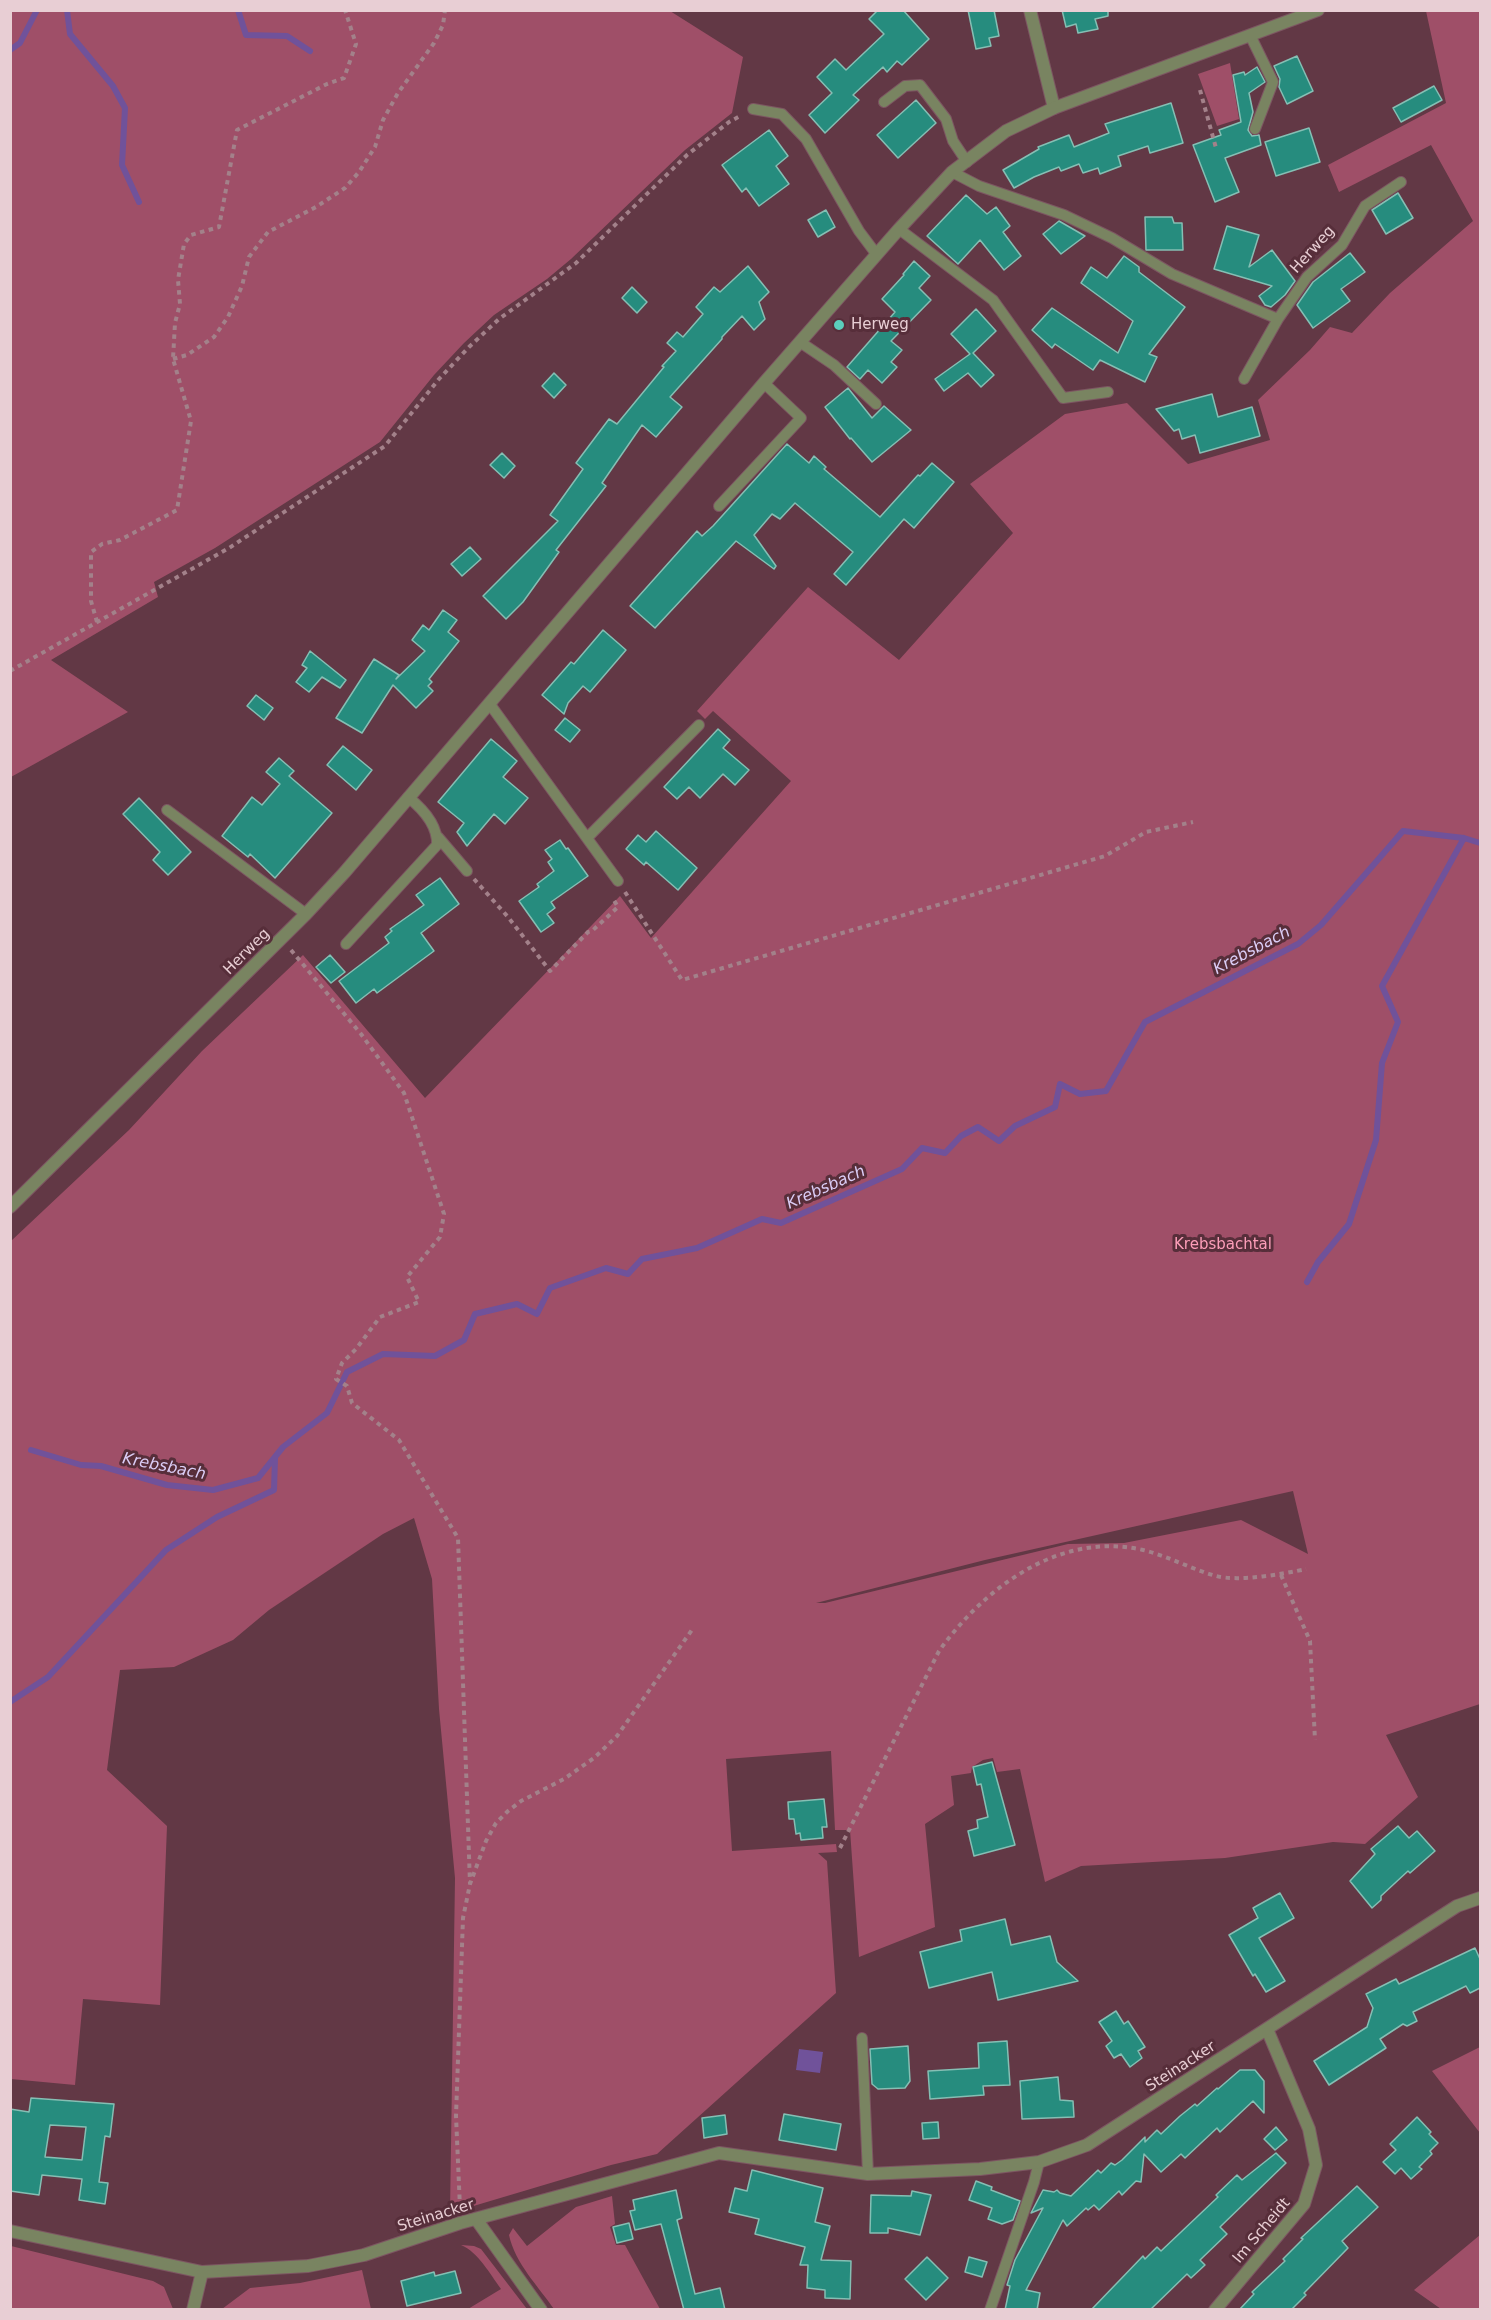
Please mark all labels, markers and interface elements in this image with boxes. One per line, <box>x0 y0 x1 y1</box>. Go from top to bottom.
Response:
street label: Herweg <box>1287 223 1339 277</box>
place label: Herweg <box>851 316 909 334</box>
marker: Herweg <box>832 318 846 332</box>
water label: Krebsbach <box>1210 923 1294 979</box>
street label: Herweg <box>220 925 274 979</box>
water label: Krebsbach <box>784 1162 868 1214</box>
park label: Krebsbachtal <box>1174 1236 1272 1254</box>
water label: Krebsbach <box>121 1450 207 1484</box>
street label: Steinacker <box>1143 2038 1219 2096</box>
street label: Im Scheidt <box>1229 2195 1295 2267</box>
street label: Steinacker <box>395 2196 477 2236</box>

